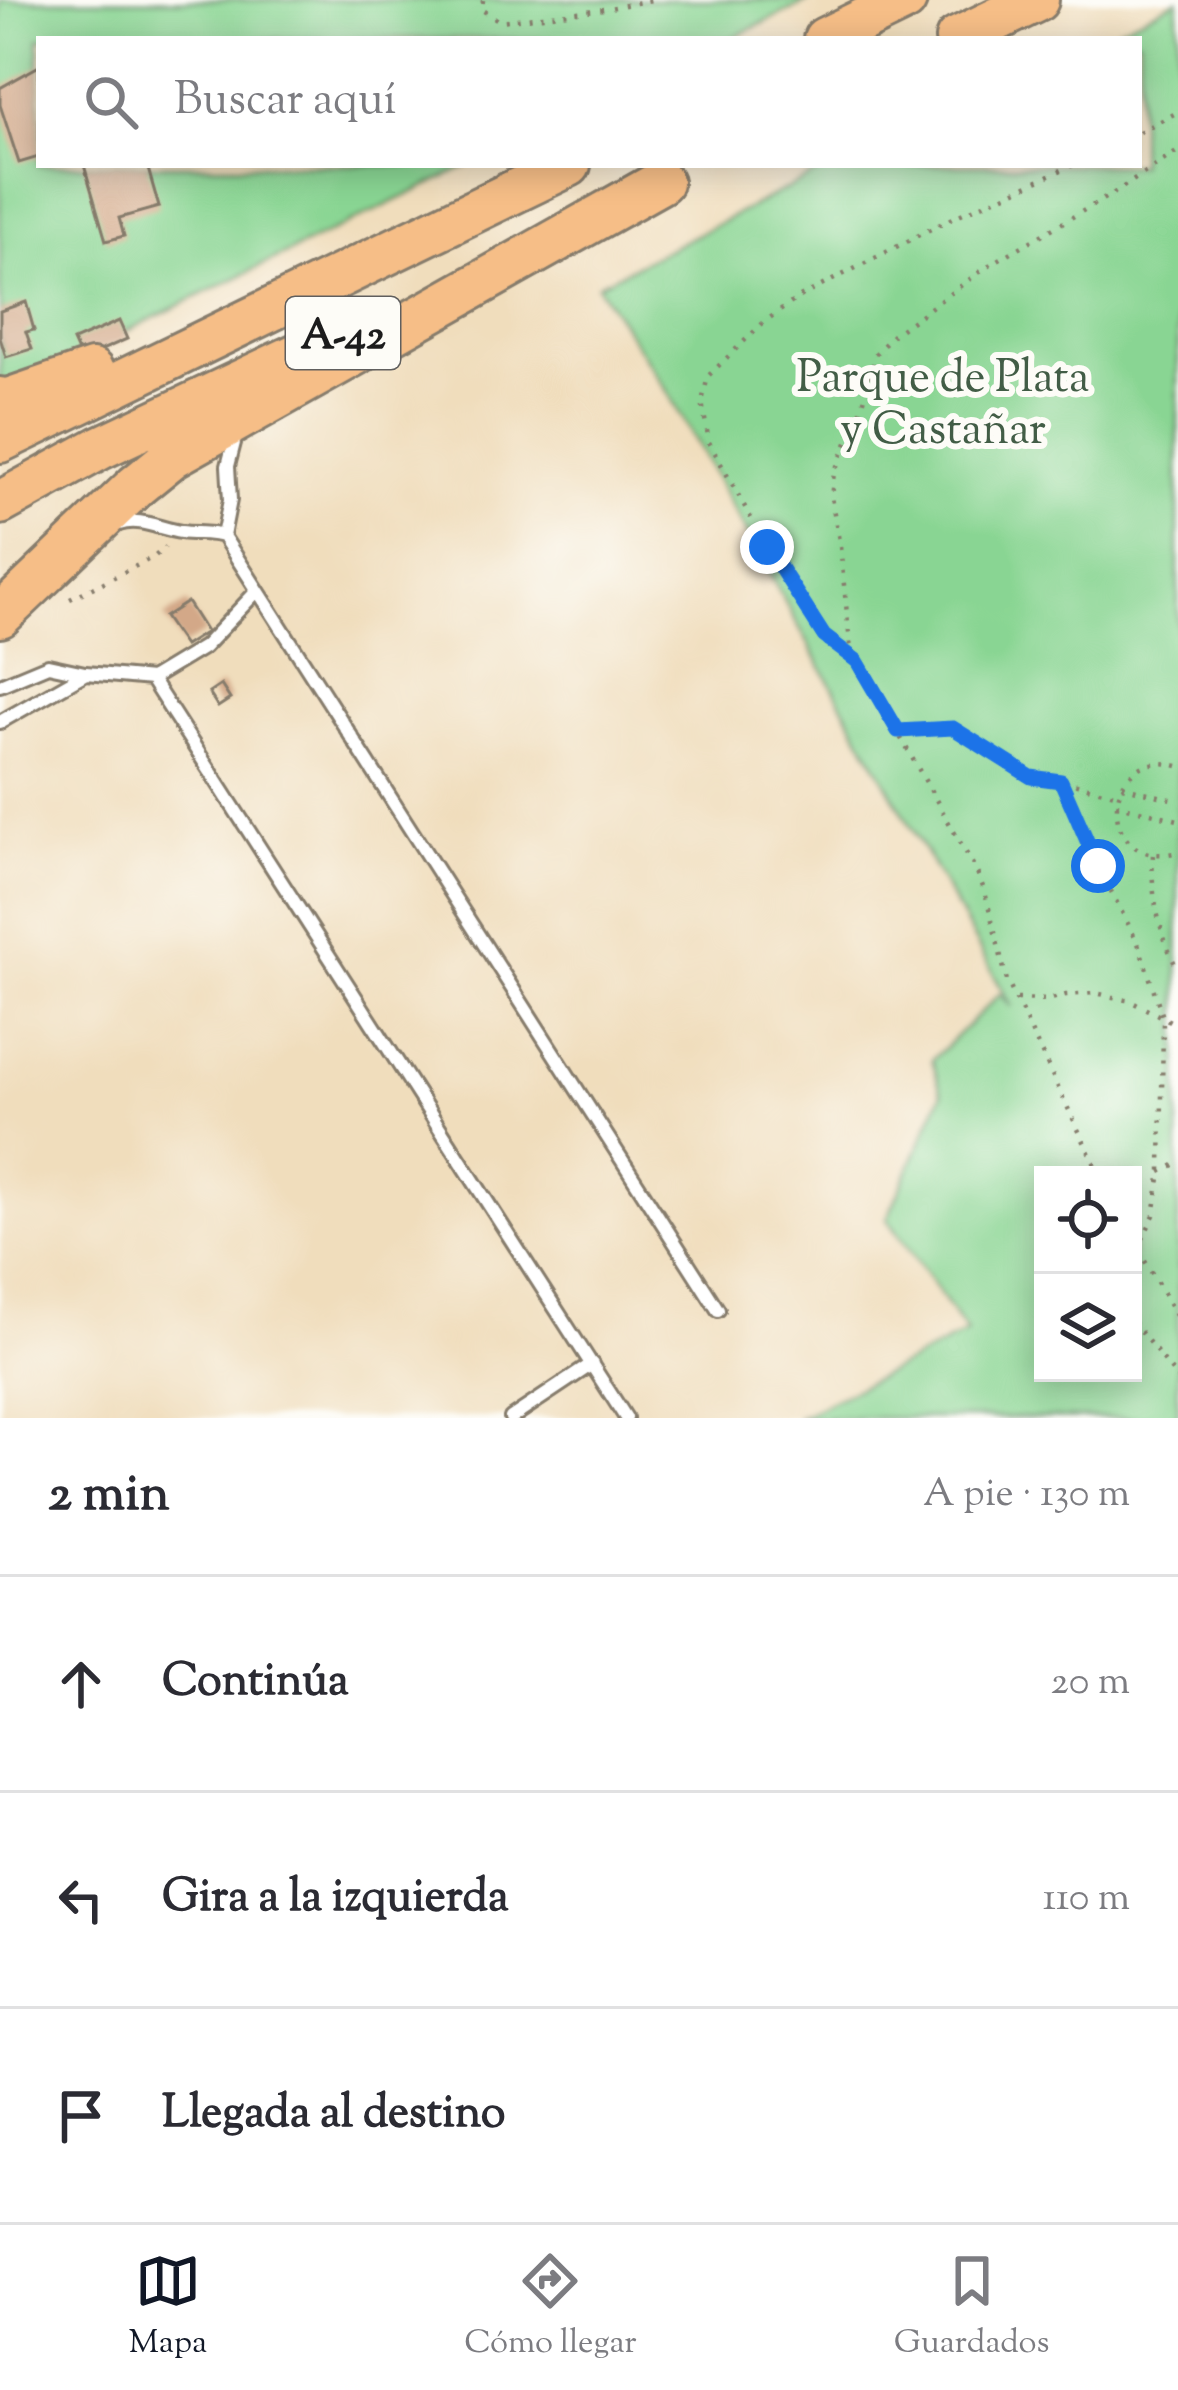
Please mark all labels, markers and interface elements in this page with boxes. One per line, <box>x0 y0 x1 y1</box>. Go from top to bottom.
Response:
search box <box>36 36 1142 168</box>
icon: search <box>78 69 144 135</box>
text: Buscar aquí <box>174 70 396 135</box>
road number: A-42 <box>286 297 400 369</box>
park label: Parque de Plata y Castañar <box>797 348 1089 465</box>
route end <box>740 520 794 574</box>
route start <box>1071 839 1125 893</box>
map controls <box>1034 1166 1142 1382</box>
button: locate <box>1034 1166 1142 1274</box>
button: layers <box>1034 1274 1142 1382</box>
text: 2 min <box>48 1460 170 1533</box>
text: A pie · 130 m <box>923 1468 1130 1524</box>
icon: ahead <box>48 1651 114 1717</box>
text: Continúa <box>162 1651 349 1716</box>
text: 20 m <box>1051 1656 1130 1712</box>
icon: left <box>48 1867 114 1933</box>
text: Gira a la izquierda <box>162 1867 509 1932</box>
text: 110 m <box>1043 1872 1130 1928</box>
icon: arrive <box>48 2083 114 2149</box>
text: Llegada al destino <box>162 2083 506 2148</box>
tab: Mapa <box>128 2248 207 2368</box>
tab: Cómo llegar <box>464 2248 637 2368</box>
tab: Guardados <box>894 2248 1050 2368</box>

